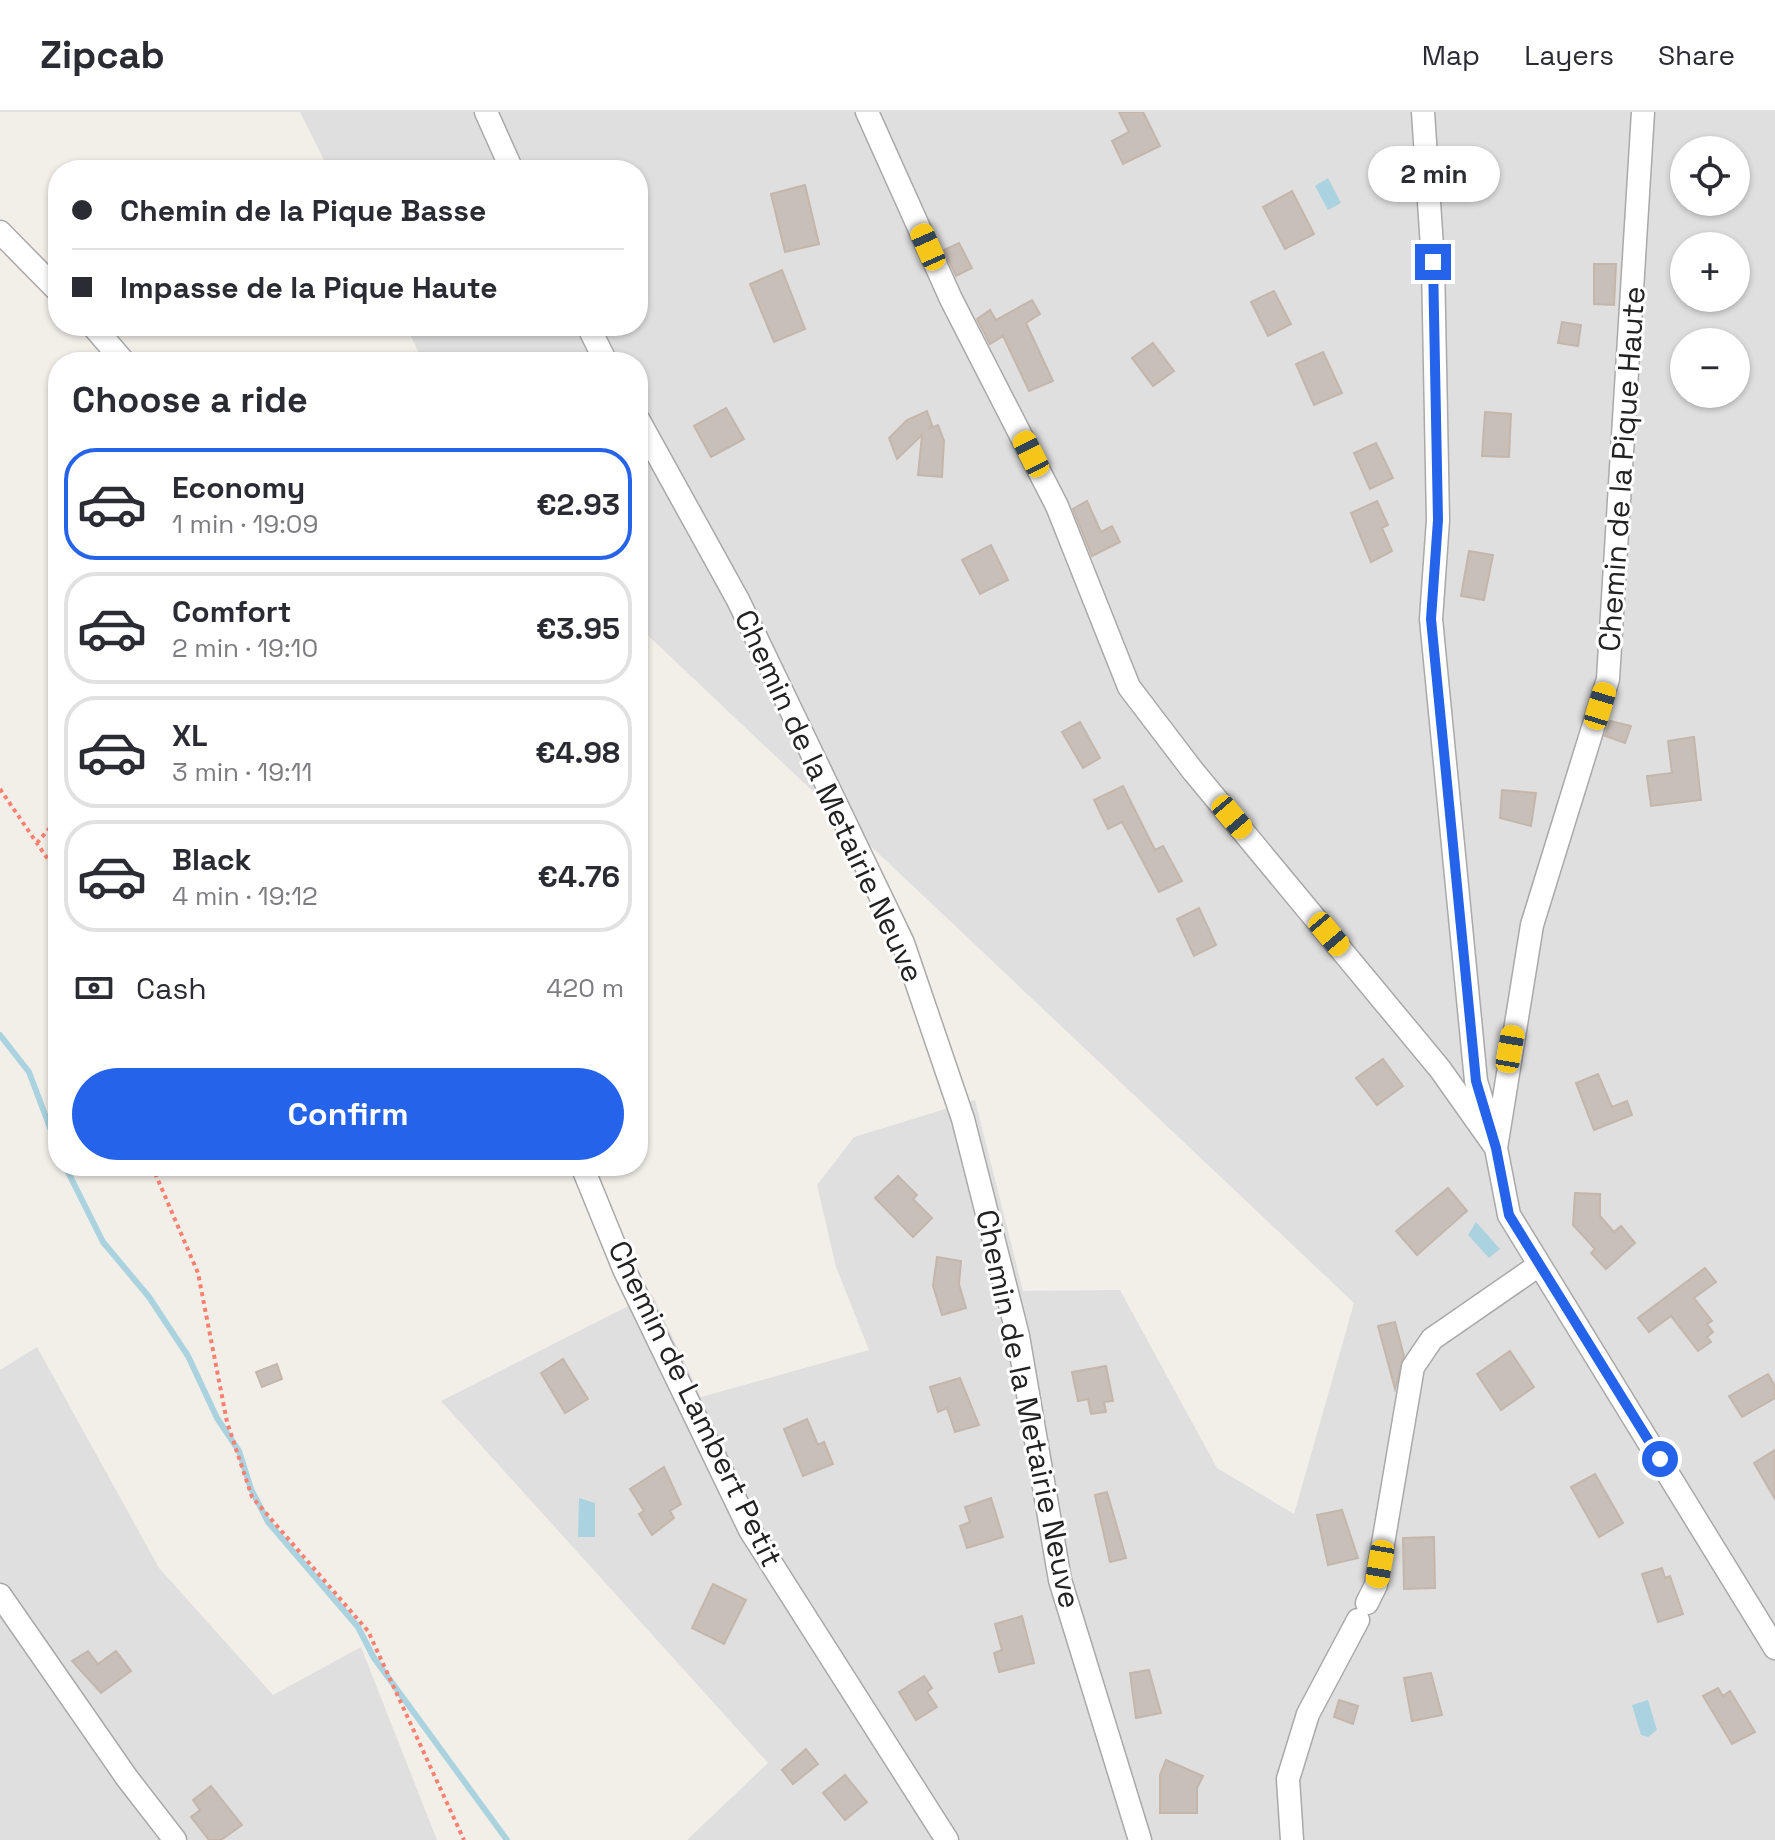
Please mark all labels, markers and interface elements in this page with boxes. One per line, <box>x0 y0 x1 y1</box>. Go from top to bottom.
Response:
text: Zipcab <box>40 31 165 79</box>
text: Map <box>1422 37 1480 73</box>
text: Layers <box>1524 37 1614 73</box>
text: Share <box>1658 37 1735 73</box>
map controls <box>1670 136 1750 408</box>
button: locate <box>1670 136 1750 216</box>
callout: 2 min <box>1367 146 1499 202</box>
text: 2 min <box>1400 157 1468 191</box>
text: Chemin de la Pique Basse <box>120 191 486 230</box>
car <box>907 220 949 274</box>
button: + <box>1670 232 1750 312</box>
route end <box>1415 244 1451 280</box>
text: Impasse de la Pique Haute <box>120 268 497 307</box>
street label: Chemin de la Pique Haute <box>1589 285 1654 653</box>
button: − <box>1670 328 1750 408</box>
text: Choose a ride <box>72 377 308 423</box>
car <box>1009 427 1053 481</box>
icon: car <box>76 468 148 540</box>
text: Economy <box>172 468 305 507</box>
text: €2.93 <box>536 485 620 524</box>
text: 1 min · 19:09 <box>172 507 318 541</box>
icon: car <box>76 592 148 664</box>
text: Comfort <box>172 592 291 631</box>
street label: Chemin de la Metairie Neuve <box>726 603 933 988</box>
text: €3.95 <box>536 609 620 648</box>
text: 2 min · 19:10 <box>172 631 318 665</box>
car <box>1582 680 1618 732</box>
icon: car <box>76 716 148 788</box>
text: XL <box>172 716 208 755</box>
text: €4.98 <box>535 733 620 772</box>
text: 3 min · 19:11 <box>172 755 312 789</box>
car <box>1207 791 1257 843</box>
icon: car <box>76 840 148 912</box>
text: Black <box>172 840 251 879</box>
text: €4.76 <box>538 857 620 896</box>
text: 4 min · 19:12 <box>172 879 318 913</box>
car <box>1304 908 1354 960</box>
icon: cash <box>72 966 116 1010</box>
text: Cash <box>136 969 207 1008</box>
text: 420 m <box>546 971 624 1005</box>
car <box>1494 1023 1526 1075</box>
button: Confirm <box>72 1068 624 1160</box>
street label: Chemin de la Metairie Neuve <box>967 1206 1090 1612</box>
street label: Chemin de Lambert Petit <box>599 1234 792 1573</box>
route start <box>1642 1441 1678 1477</box>
car <box>1364 1538 1396 1590</box>

